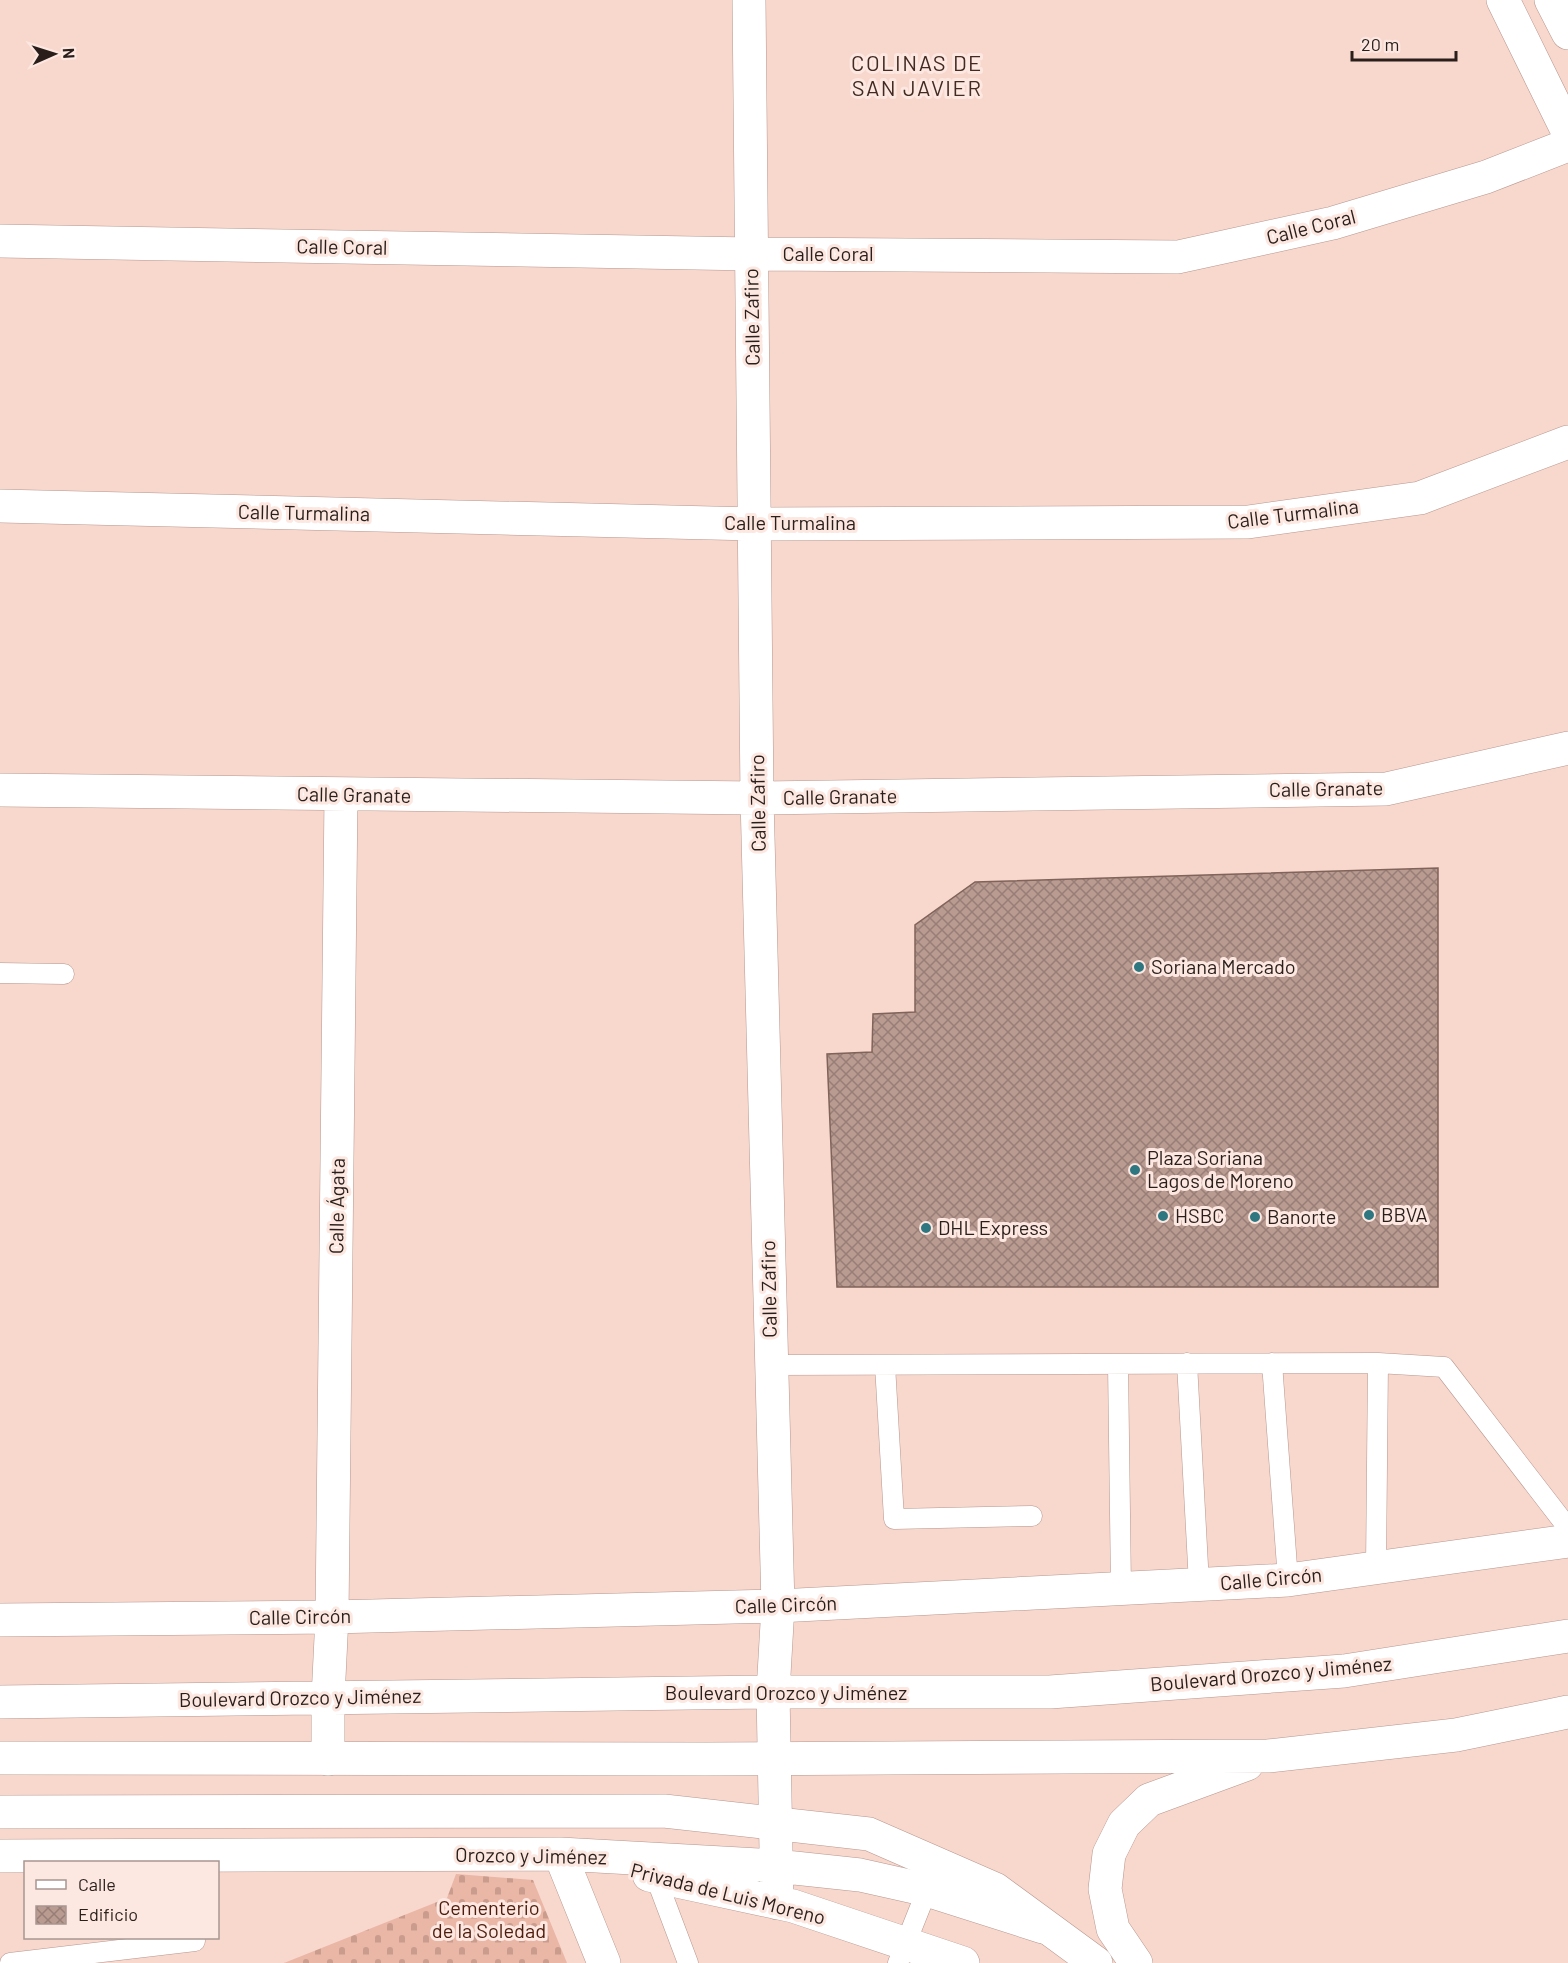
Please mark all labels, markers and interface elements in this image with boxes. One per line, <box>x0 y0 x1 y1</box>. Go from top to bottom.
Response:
north arrow <box>24 24 84 84</box>
scale bar <box>1352 24 1456 62</box>
text: 20 m <box>1361 33 1399 55</box>
text: N <box>60 47 79 59</box>
district label: COLINAS DE SAN JAVIER <box>851 49 983 100</box>
street label: Calle Coral <box>1264 203 1358 249</box>
street label: Calle Coral <box>296 233 388 259</box>
street label: Calle Coral <box>782 241 874 265</box>
street label: Calle Zafiro <box>738 268 764 366</box>
street label: Calle Turmalina <box>1226 493 1360 533</box>
street label: Calle Turmalina <box>238 499 370 525</box>
street label: Calle Turmalina <box>724 510 856 534</box>
street label: Calle Zafiro <box>744 754 770 852</box>
street label: Calle Granate <box>1269 775 1383 801</box>
street label: Calle Granate <box>297 781 411 807</box>
street label: Calle Granate <box>783 783 897 809</box>
place label: Soriana Mercado <box>1151 954 1296 978</box>
marker: Soriana Mercado <box>1132 960 1146 974</box>
place label: Plaza Soriana Lagos de Moreno <box>1147 1145 1294 1192</box>
street label: Calle Ágata <box>323 1158 349 1254</box>
marker: Plaza Soriana Lagos de Moreno <box>1128 1163 1142 1177</box>
place label: BBVA <box>1381 1202 1428 1226</box>
place label: HSBC <box>1175 1203 1224 1227</box>
place label: Banorte <box>1267 1204 1336 1228</box>
marker: BBVA <box>1362 1208 1376 1222</box>
marker: HSBC <box>1156 1209 1170 1223</box>
marker: Banorte <box>1248 1210 1262 1224</box>
place label: DHL Express <box>938 1215 1048 1239</box>
marker: DHL Express <box>919 1221 933 1235</box>
street label: Calle Zafiro <box>755 1240 781 1338</box>
street label: Calle Circón <box>1219 1562 1323 1594</box>
street label: Calle Circón <box>734 1590 838 1618</box>
street label: Calle Circón <box>249 1603 351 1629</box>
street label: Boulevard Orozco y Jiménez <box>1149 1650 1393 1696</box>
street label: Boulevard Orozco y Jiménez <box>665 1680 907 1704</box>
street label: Boulevard Orozco y Jiménez <box>179 1683 422 1711</box>
street label: Orozco y Jiménez <box>455 1842 607 1868</box>
street label: Privada de Luis Moreno <box>628 1857 828 1929</box>
legend <box>24 1861 219 1939</box>
text: Calle <box>78 1873 116 1895</box>
park label: Cementerio de la Soledad <box>432 1895 546 1942</box>
text: Edificio <box>78 1903 138 1925</box>

